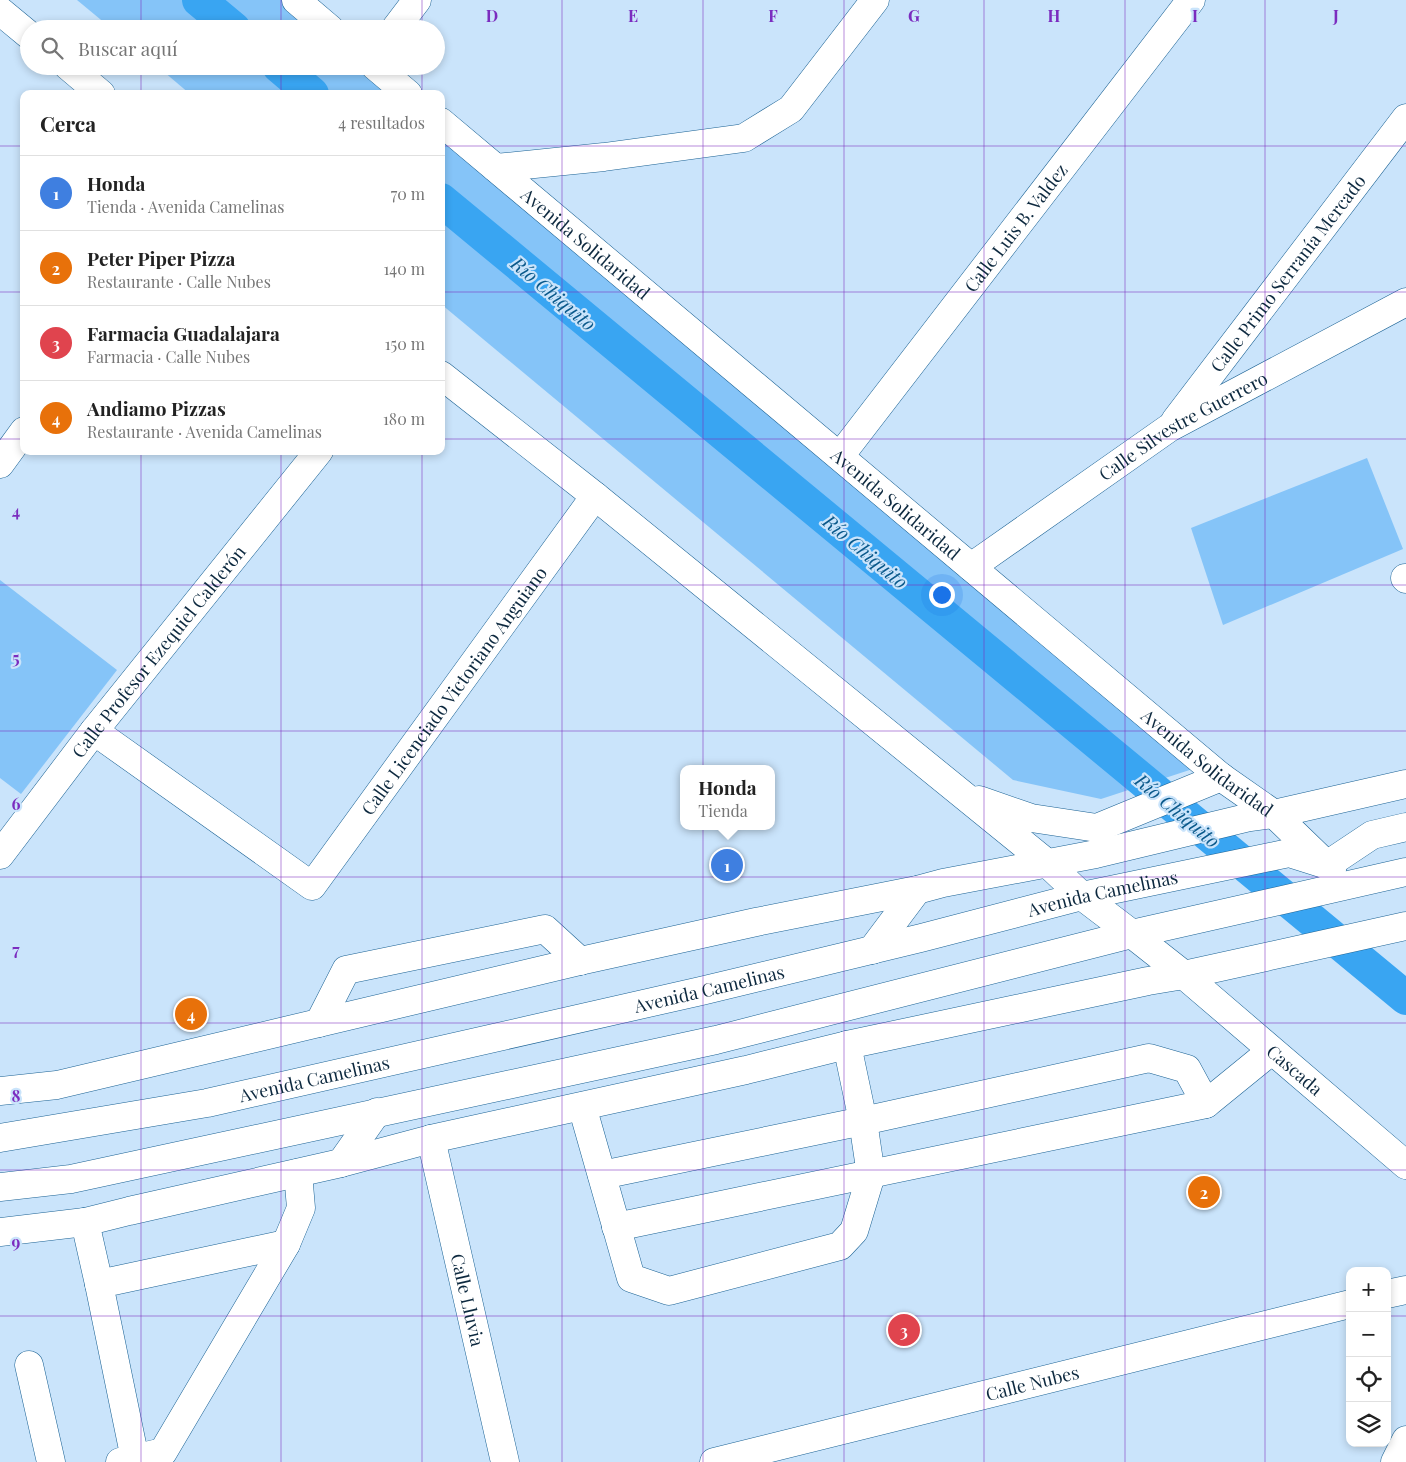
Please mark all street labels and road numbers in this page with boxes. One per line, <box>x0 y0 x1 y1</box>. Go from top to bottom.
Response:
street label: Calle Luis B. Valdez <box>959 159 1073 297</box>
street label: Calle Primo Serranía Mercado <box>1205 169 1371 377</box>
street label: Avenida Solidaridad <box>515 182 656 305</box>
street label: Calle Silvestre Guerrero <box>1094 366 1272 486</box>
street label: Avenida Solidaridad <box>826 442 966 565</box>
street label: Calle Profesor Ezequiel Calderón <box>66 540 251 762</box>
street label: Calle Licenciado Victoriano Anguiano <box>356 561 552 820</box>
street label: Avenida Solidaridad <box>1136 703 1278 822</box>
street label: Avenida Camelinas <box>1024 864 1180 922</box>
street label: Avenida Camelinas <box>631 959 787 1018</box>
street label: Cascada <box>1262 1039 1328 1101</box>
street label: Avenida Camelinas <box>236 1050 392 1108</box>
street label: Calle Lluvia <box>446 1251 490 1349</box>
street label: Calle Nubes <box>983 1360 1081 1406</box>

